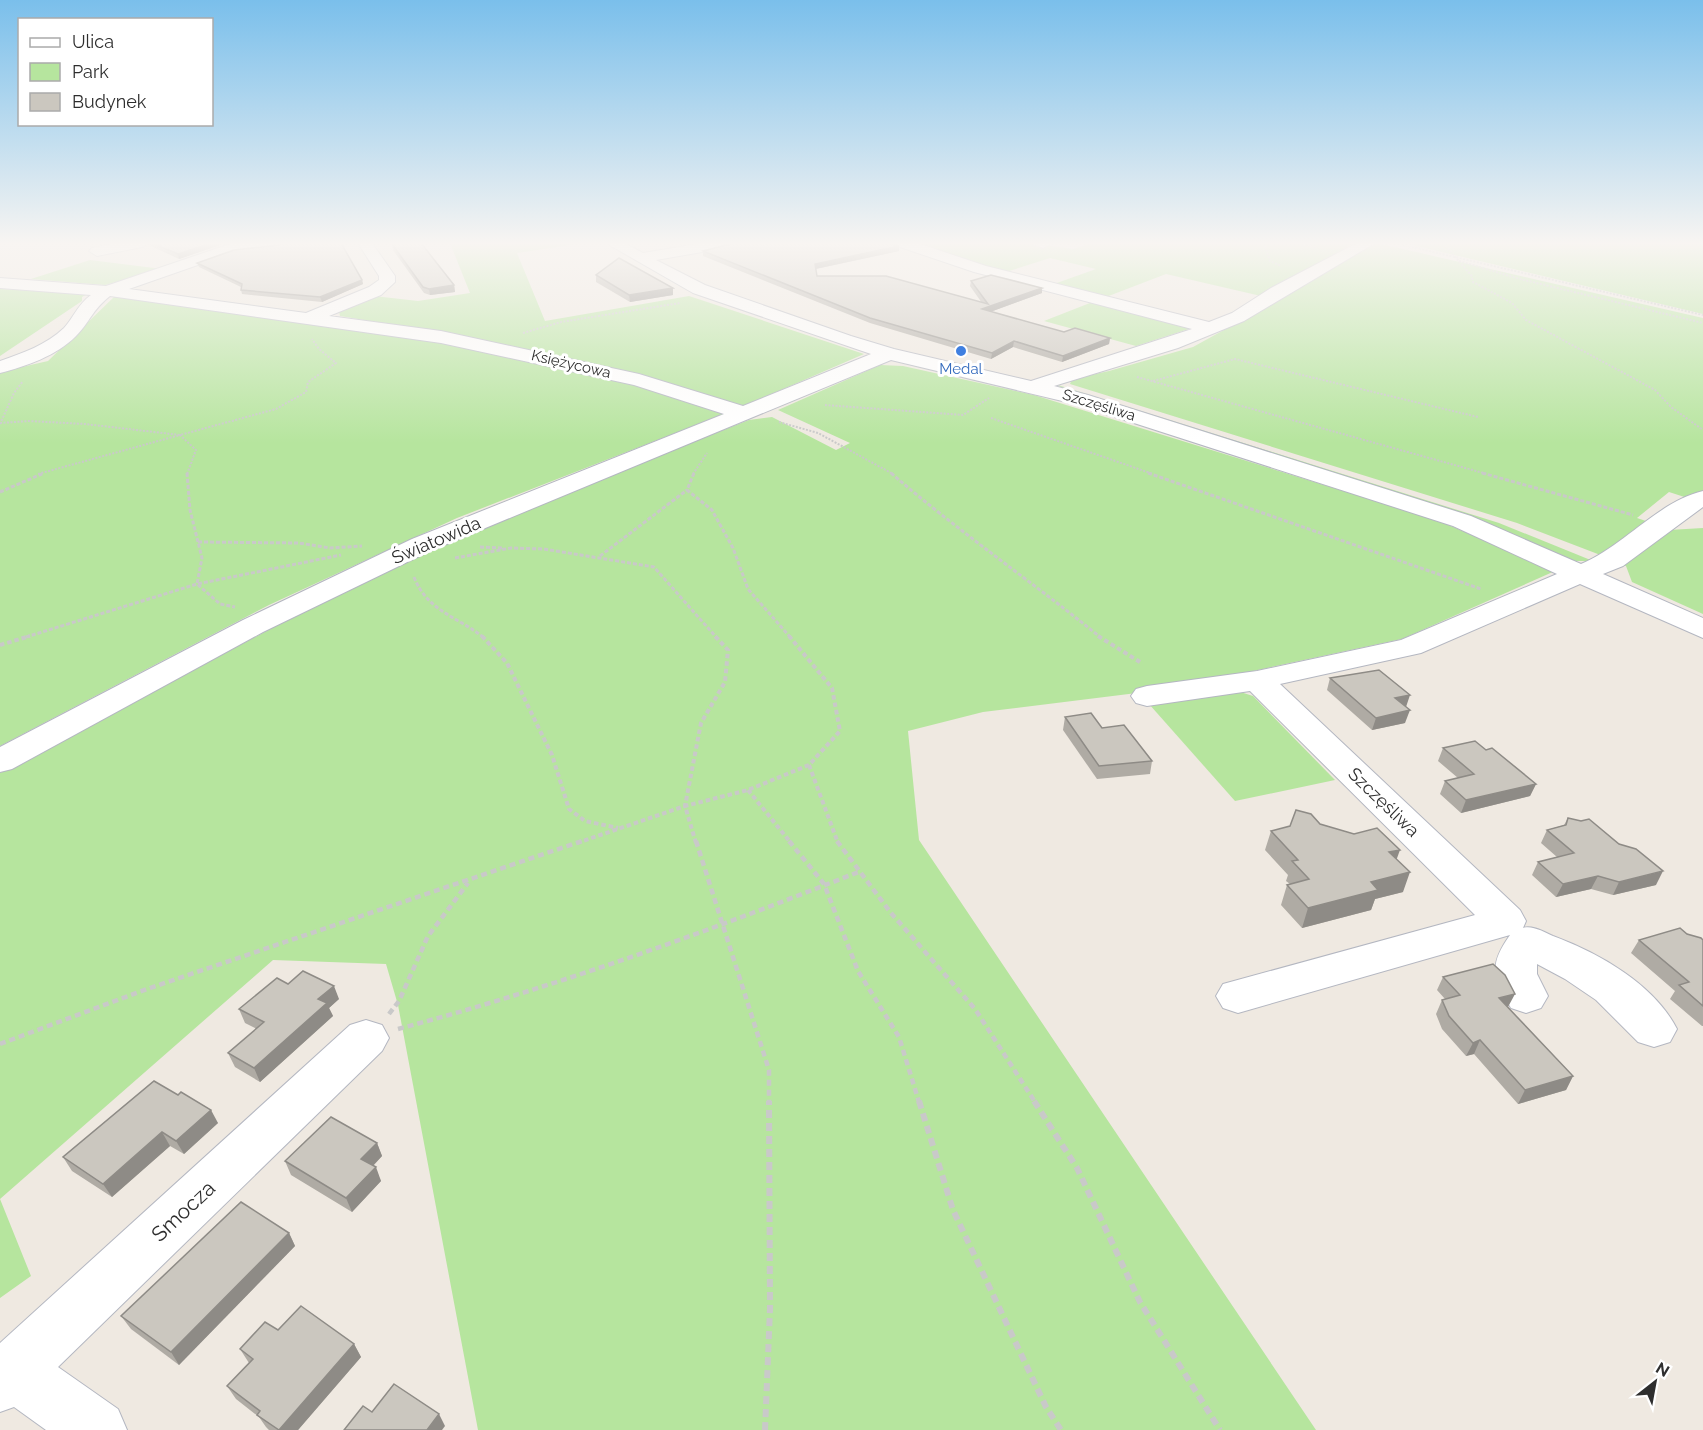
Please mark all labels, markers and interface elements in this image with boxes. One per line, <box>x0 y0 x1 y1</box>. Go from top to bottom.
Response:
legend <box>18 18 213 126</box>
text: Ulica <box>72 31 114 52</box>
text: Park <box>72 61 109 82</box>
text: Budynek <box>72 91 147 112</box>
marker: Medal <box>954 344 968 358</box>
street label: Księżycowa <box>529 346 613 382</box>
place label: Medal <box>939 360 984 378</box>
street label: Szczęśliwa <box>1060 385 1138 425</box>
street label: Światowida <box>388 511 484 568</box>
street label: Szczęśliwa <box>1344 763 1424 841</box>
street label: Smocza <box>146 1175 220 1247</box>
north arrow <box>1625 1352 1685 1412</box>
text: N <box>1652 1358 1673 1381</box>

